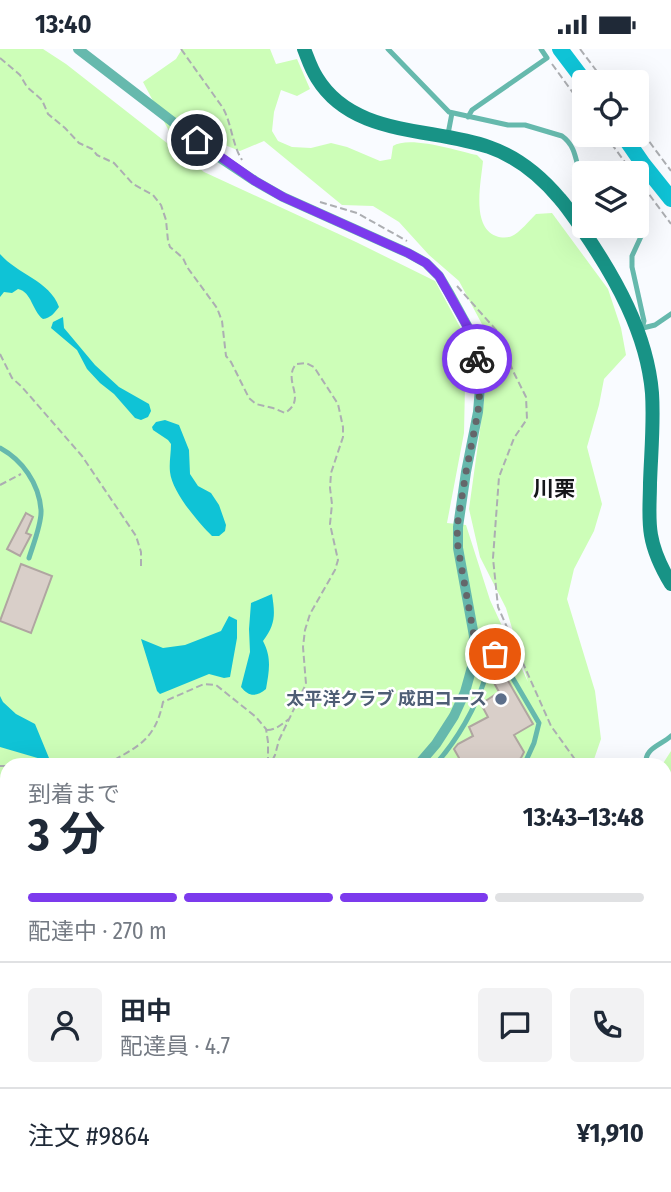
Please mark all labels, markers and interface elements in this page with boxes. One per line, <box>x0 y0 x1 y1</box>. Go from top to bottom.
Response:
text: 13:40 <box>35 9 92 40</box>
map controls <box>572 70 649 238</box>
button: locate <box>572 70 649 147</box>
pin <box>167 110 227 170</box>
icon: home <box>178 121 216 159</box>
button: layers <box>572 161 649 238</box>
courier <box>442 324 512 394</box>
icon: bike <box>458 340 496 378</box>
district label: 川栗 <box>533 476 575 502</box>
pin <box>465 624 525 684</box>
icon: bag <box>476 635 514 673</box>
place label: 太平洋クラブ 成田コース <box>286 688 487 710</box>
marker: 太平洋クラブ 成田コース <box>493 691 509 707</box>
text: 到着まで <box>28 780 120 808</box>
text: 13:43–13:48 <box>523 802 644 833</box>
text: 3 分 <box>28 807 105 862</box>
text: 配達中 · 270 m <box>28 917 167 945</box>
button: person <box>28 988 102 1062</box>
button: chat <box>478 988 552 1062</box>
button: phone <box>570 988 644 1062</box>
text: 田中 <box>120 996 172 1027</box>
text: 配達員 · 4.7 <box>120 1032 230 1060</box>
text: ¥1,910 <box>577 1118 644 1149</box>
text: 注文 #9864 <box>28 1121 150 1152</box>

